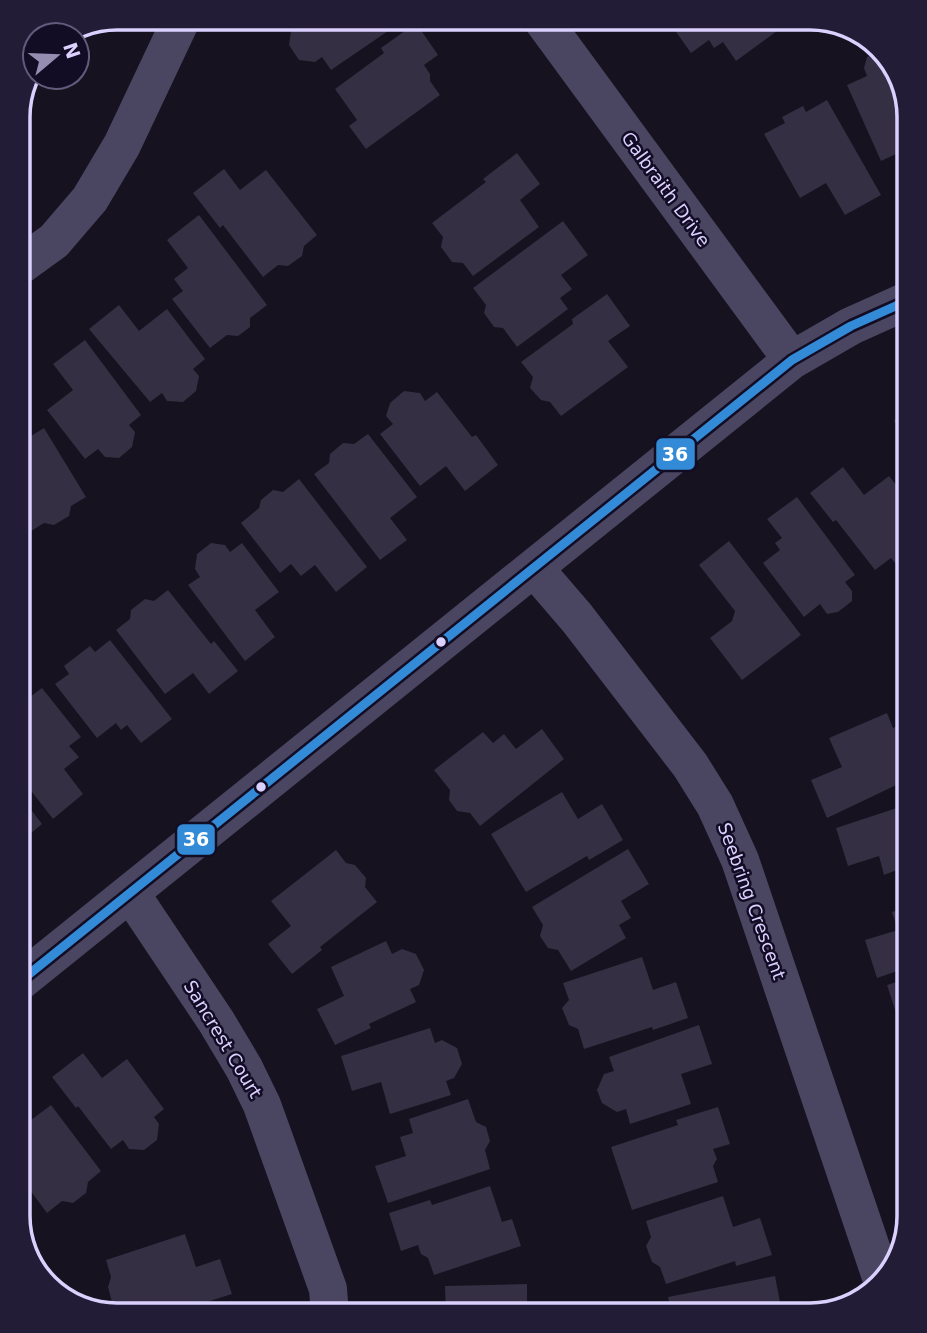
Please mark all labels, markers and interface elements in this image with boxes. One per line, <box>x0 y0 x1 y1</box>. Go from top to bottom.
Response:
north arrow <box>21 21 91 91</box>
text: N <box>59 39 85 62</box>
street label: Galbraith Drive <box>617 127 715 251</box>
line badge: 36 <box>655 437 696 471</box>
text: 36 <box>662 443 688 465</box>
unlabelled marker <box>434 635 448 649</box>
unlabelled marker <box>254 780 268 794</box>
street label: Seebring Crescent <box>714 820 790 982</box>
line badge: 36 <box>176 823 216 856</box>
text: 36 <box>183 828 209 850</box>
street label: Sancrest Court <box>180 976 266 1102</box>

